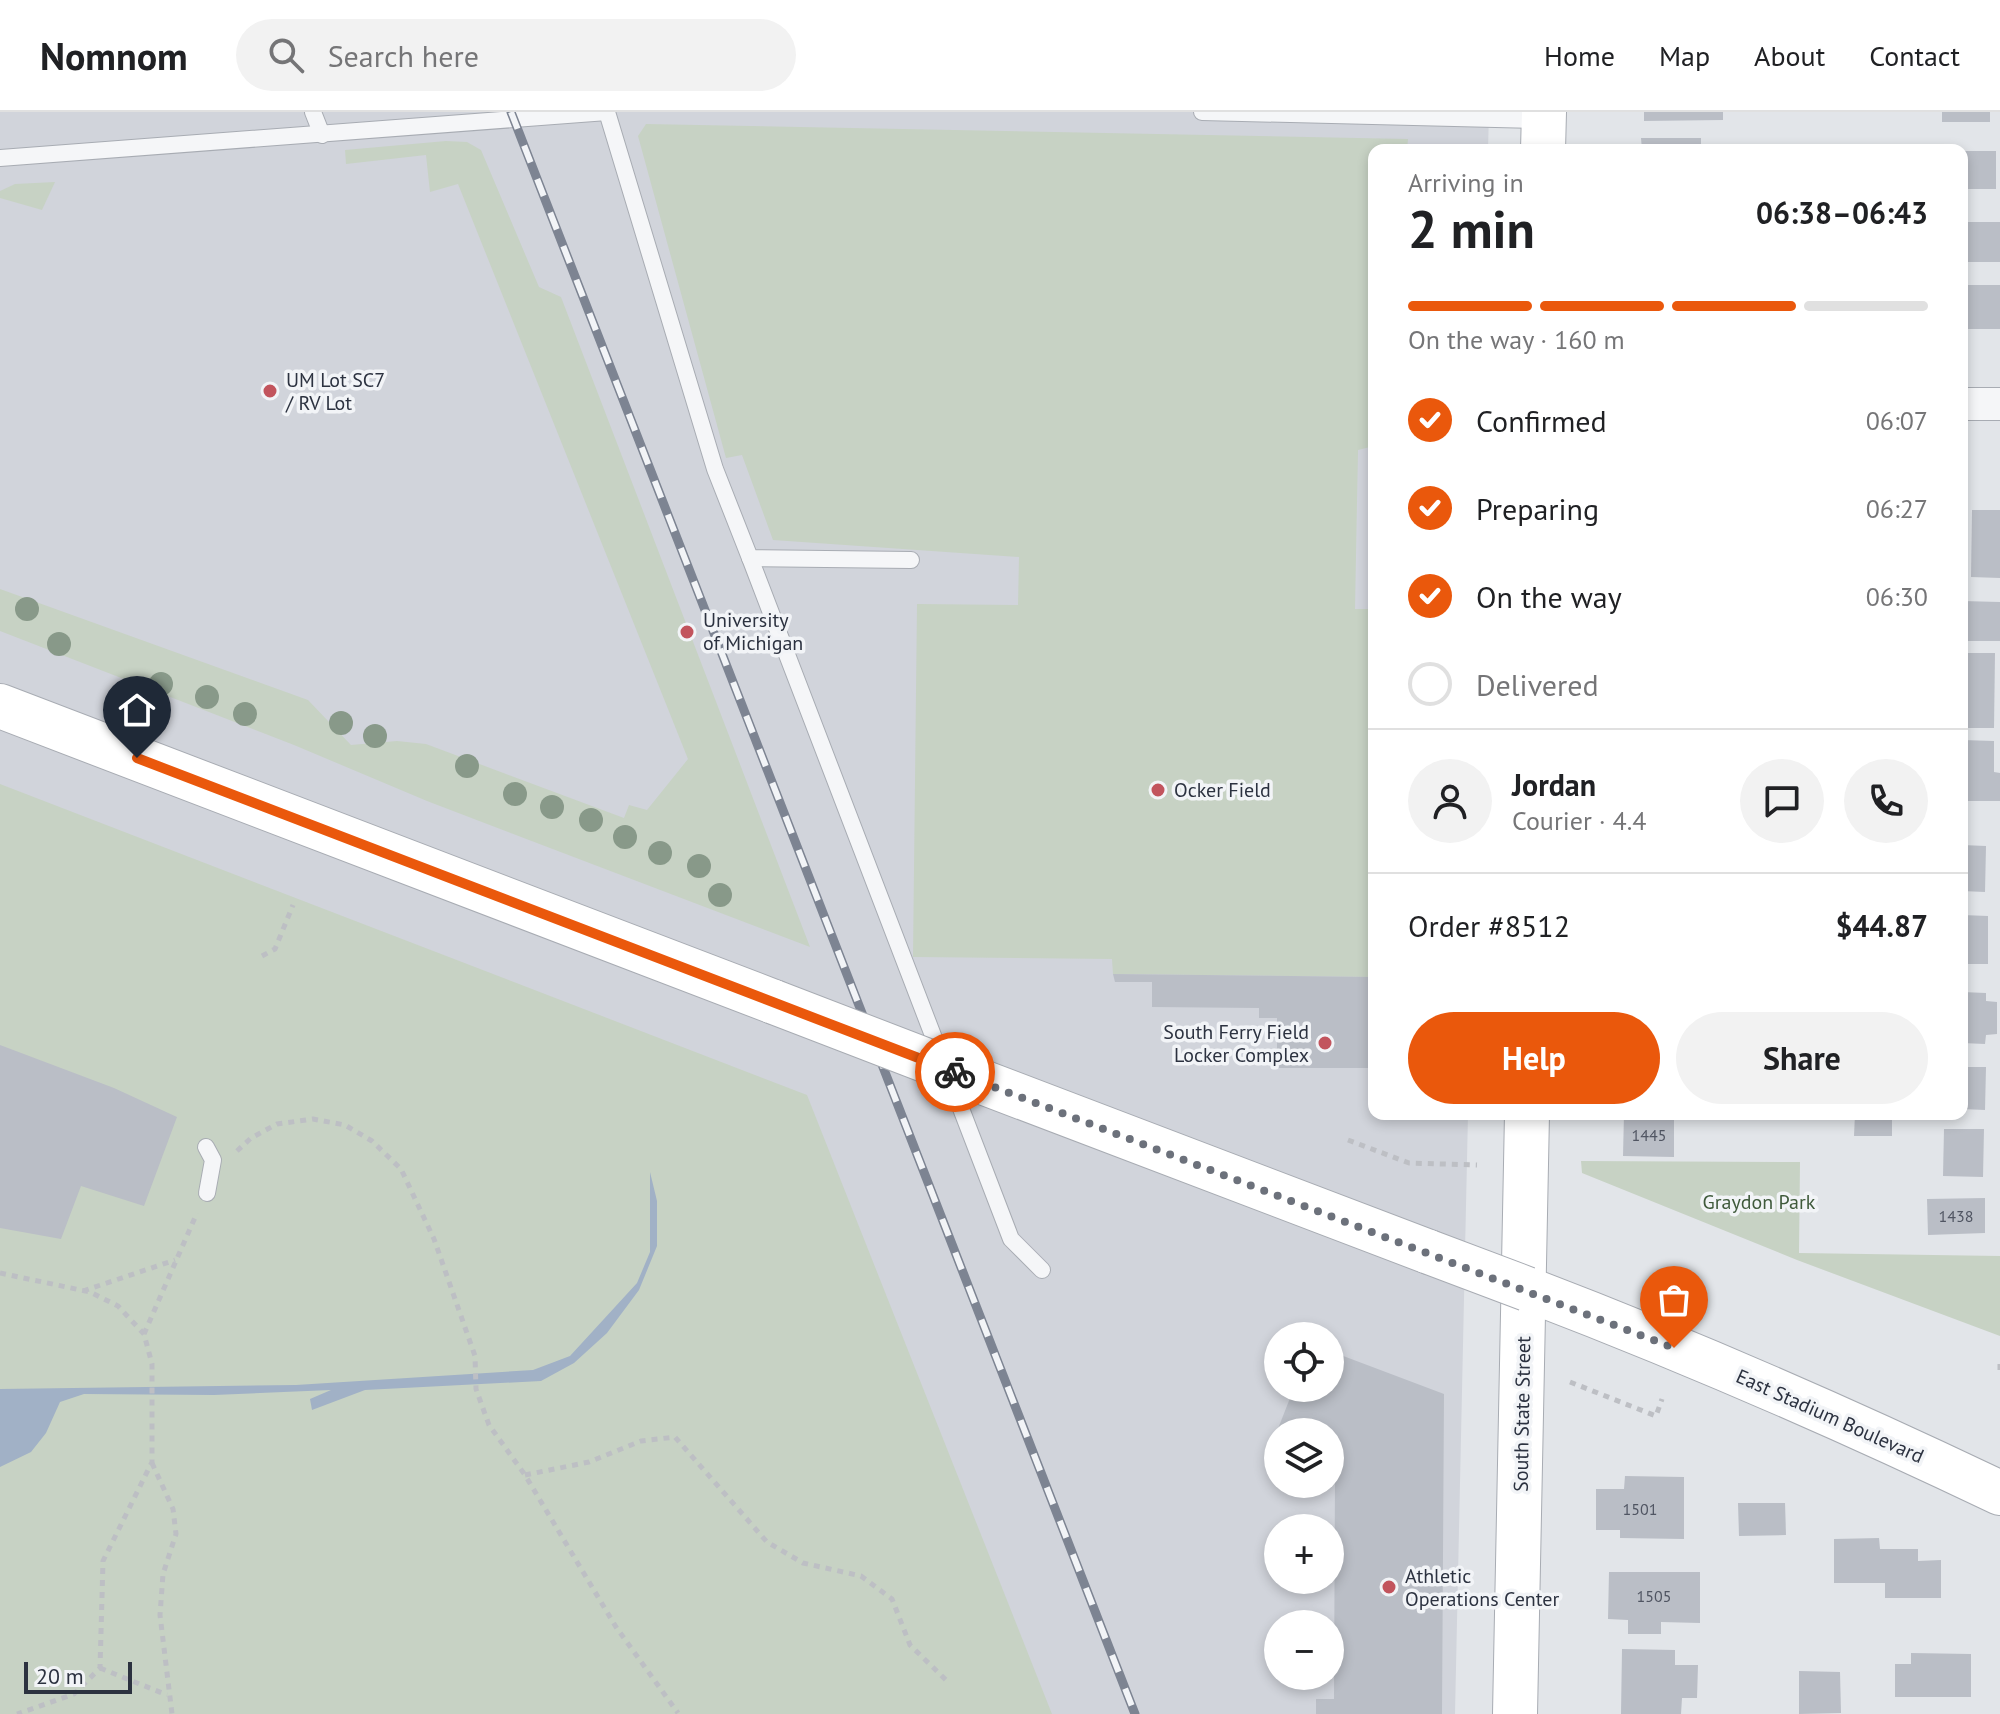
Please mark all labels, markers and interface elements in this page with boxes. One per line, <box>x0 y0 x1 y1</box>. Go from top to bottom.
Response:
search box <box>236 19 796 91</box>
text: Nomnom <box>40 31 188 80</box>
icon: search <box>264 33 308 77</box>
text: Search here <box>328 36 479 75</box>
text: Home <box>1544 37 1615 74</box>
text: Map <box>1659 37 1710 74</box>
text: About <box>1754 37 1825 74</box>
text: Contact <box>1869 37 1960 74</box>
text: Arriving in <box>1408 166 1524 199</box>
text: 06:38–06:43 <box>1756 193 1928 232</box>
text: 2 min <box>1408 195 1535 262</box>
text: On the way · 160 m <box>1408 323 1625 356</box>
place label: UM Lot SC7 / RV Lot <box>285 367 385 416</box>
marker: UM Lot SC7 / RV Lot <box>261 382 279 400</box>
icon: check <box>1408 398 1452 442</box>
text: Confirmed <box>1476 401 1607 440</box>
text: 06:07 <box>1866 404 1928 437</box>
icon: check <box>1408 486 1452 530</box>
text: Preparing <box>1476 489 1599 528</box>
text: 06:27 <box>1866 492 1928 525</box>
icon: check <box>1408 574 1452 618</box>
text: On the way <box>1476 577 1622 616</box>
text: 06:30 <box>1866 580 1928 613</box>
place label: University of Michigan <box>703 607 803 656</box>
marker: University of Michigan <box>678 623 696 641</box>
text: Delivered <box>1476 665 1599 704</box>
pin <box>103 676 171 758</box>
icon: home <box>115 688 159 732</box>
button: person <box>1408 759 1492 843</box>
button: chat <box>1740 759 1824 843</box>
button: phone <box>1844 759 1928 843</box>
text: Jordan <box>1512 765 1596 804</box>
place label: Ocker Field <box>1174 777 1271 803</box>
marker: Ocker Field <box>1149 781 1167 799</box>
text: Courier · 4.4 <box>1512 804 1646 837</box>
text: Order #8512 <box>1408 906 1570 945</box>
text: $44.87 <box>1836 906 1928 945</box>
button: Help <box>1408 1012 1660 1104</box>
button: Share <box>1676 1012 1928 1104</box>
place label: South Ferry Field Locker Complex <box>1163 1019 1309 1068</box>
courier <box>915 1032 995 1112</box>
marker: South Ferry Field Locker Complex <box>1316 1034 1334 1052</box>
icon: bike <box>933 1050 977 1094</box>
house number: 1445 <box>1632 1125 1666 1145</box>
park label: Graydon Park <box>1703 1189 1816 1215</box>
house number: 1438 <box>1939 1206 1973 1226</box>
pin <box>1640 1266 1708 1348</box>
icon: bag <box>1652 1278 1696 1322</box>
map controls <box>1264 1322 1344 1690</box>
button: locate <box>1264 1322 1344 1402</box>
street label: South State Street <box>1508 1336 1536 1492</box>
street label: East Stadium Boulevard <box>1732 1363 1928 1469</box>
button: layers <box>1264 1418 1344 1498</box>
house number: 1501 <box>1623 1499 1657 1519</box>
button: + <box>1264 1514 1344 1594</box>
place label: Athletic Operations Center <box>1405 1563 1559 1612</box>
marker: Athletic Operations Center <box>1380 1578 1398 1596</box>
house number: 1505 <box>1637 1586 1671 1606</box>
button: − <box>1264 1610 1344 1690</box>
scale bar <box>24 1658 132 1694</box>
text: 20 m <box>36 1662 84 1690</box>

